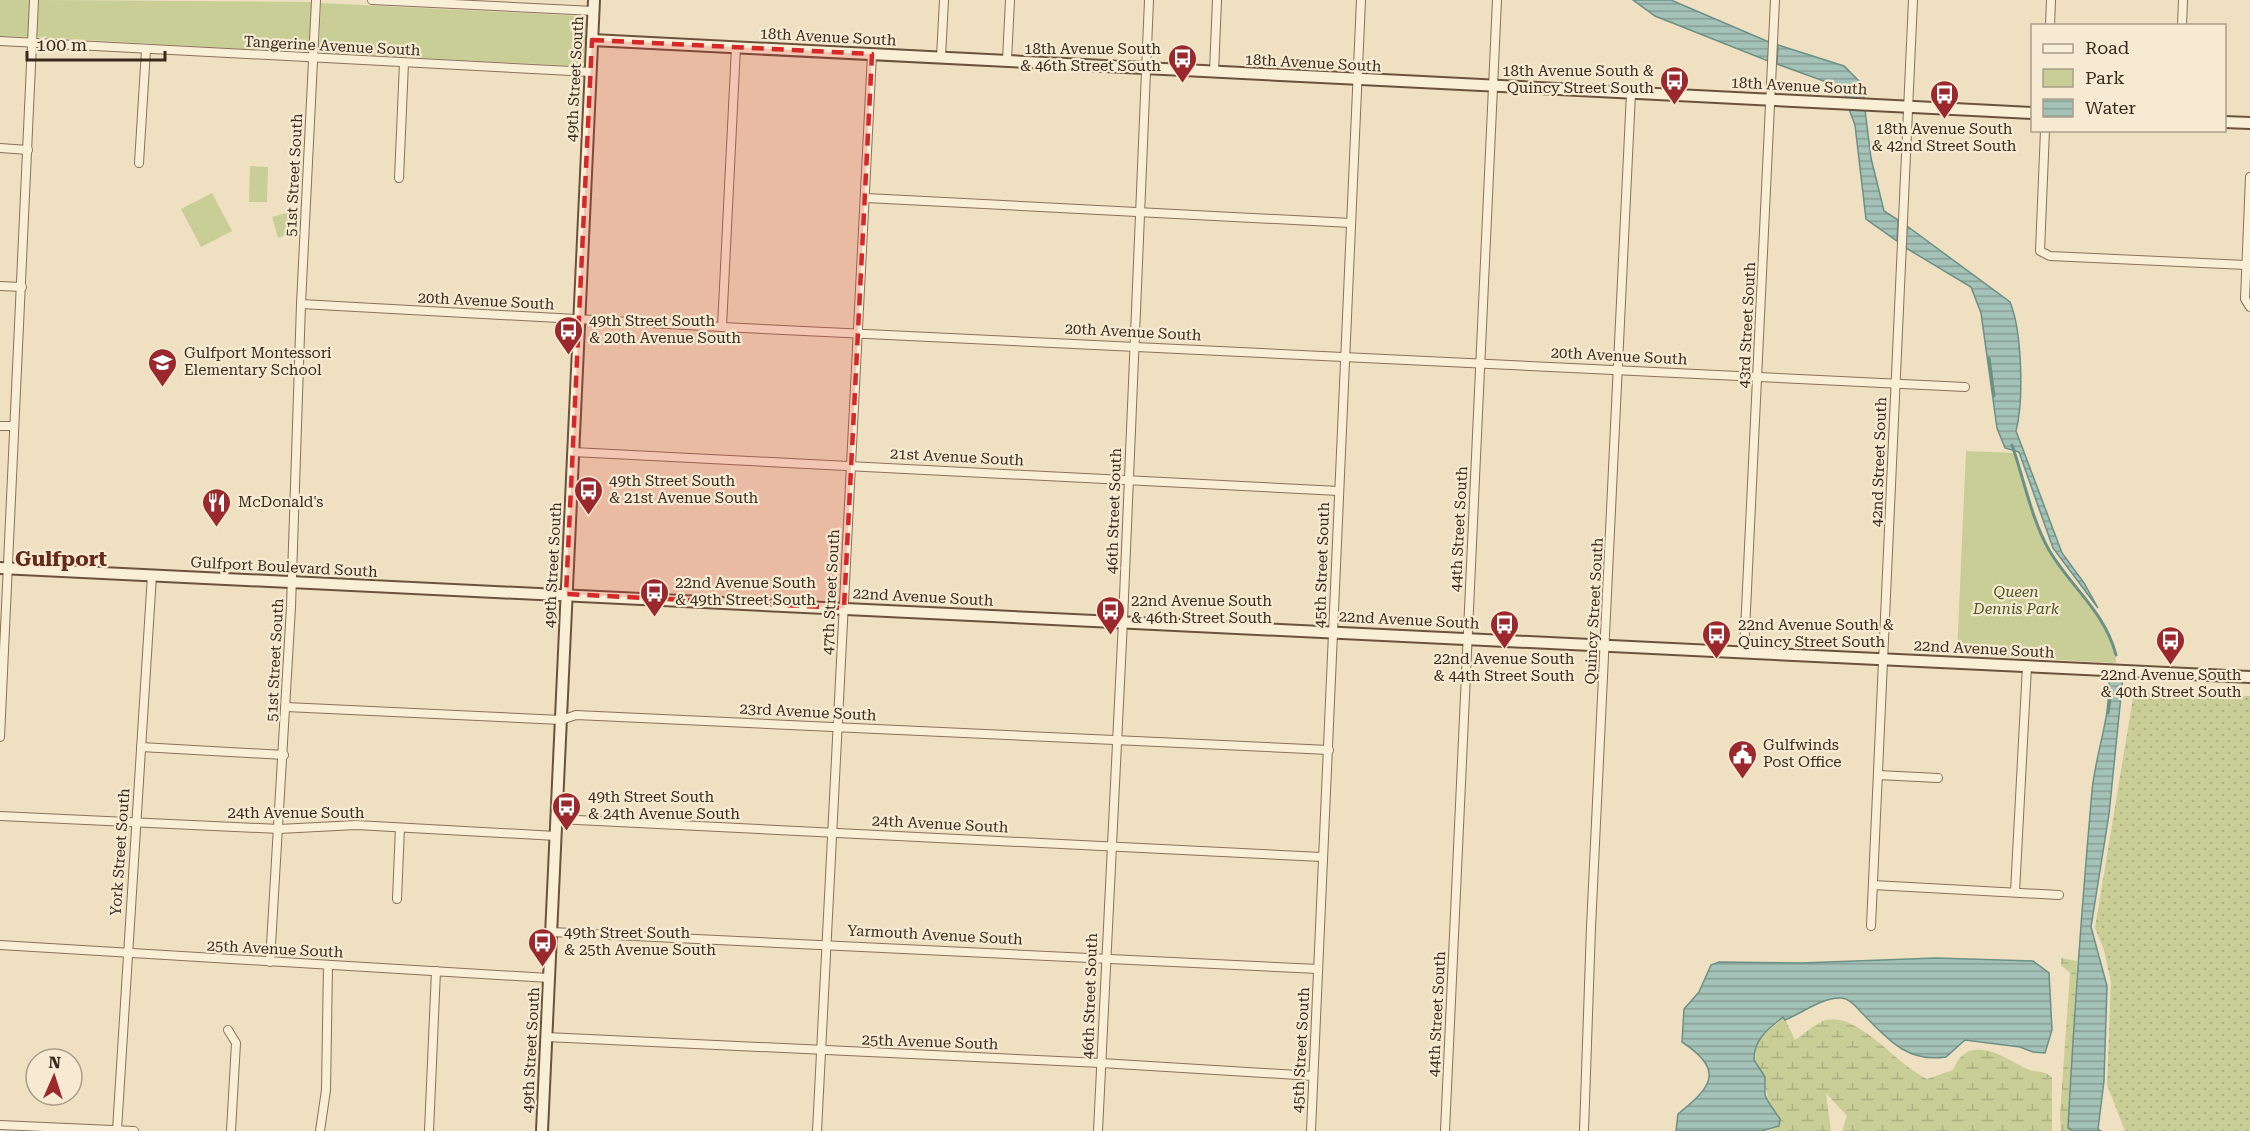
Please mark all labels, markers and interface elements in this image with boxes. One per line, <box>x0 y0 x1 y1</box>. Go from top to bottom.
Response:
street label: 49th Street South <box>563 15 587 142</box>
scale bar <box>27 24 165 62</box>
street label: 18th Avenue South <box>759 24 897 50</box>
legend <box>2031 24 2226 132</box>
street label: Tangerine Avenue South <box>243 32 421 60</box>
text: 100 m <box>36 34 87 55</box>
text: Road <box>2085 37 2130 58</box>
place label: 18th Avenue South & 46th Street South <box>1020 40 1161 75</box>
bus stop icon: 18th Avenue South & 46th Street South <box>1166 42 1198 84</box>
street label: 18th Avenue South <box>1244 50 1382 76</box>
place label: 18th Avenue South & Quincy Street South <box>1502 62 1654 97</box>
bus stop icon: 18th Avenue South & Quincy Street South <box>1659 64 1691 106</box>
text: Park <box>2085 67 2125 88</box>
street label: 18th Avenue South <box>1730 73 1868 99</box>
bus stop icon: 18th Avenue South & 42nd Street South <box>1928 78 1960 120</box>
text: Water <box>2085 97 2136 118</box>
street label: 51st Street South <box>282 113 306 237</box>
place label: 18th Avenue South & 42nd Street South <box>1871 120 2017 155</box>
street label: 43rd Street South <box>1735 261 1759 389</box>
street label: 20th Avenue South <box>417 288 555 314</box>
place label: 49th Street South & 20th Avenue South <box>589 312 741 347</box>
bus stop icon: 49th Street South & 20th Avenue South <box>552 314 584 356</box>
street label: 20th Avenue South <box>1064 319 1202 345</box>
street label: 20th Avenue South <box>1550 343 1688 369</box>
place label: Gulfport Montessori Elementary School <box>184 344 332 379</box>
school or university icon: Gulfport Montessori Elementary School <box>147 346 179 388</box>
street label: 42nd Street South <box>1868 396 1890 527</box>
street label: 21st Avenue South <box>889 444 1025 470</box>
street label: 46th Street South <box>1103 447 1125 574</box>
street label: 44th Street South <box>1447 465 1471 592</box>
place label: 49th Street South & 21st Avenue South <box>609 472 759 507</box>
bus stop icon: 49th Street South & 21st Avenue South <box>572 474 604 516</box>
restaurant icon: McDonald's <box>201 486 233 528</box>
place label: McDonald's <box>238 493 324 511</box>
street label: 49th Street South <box>541 501 565 628</box>
street label: 45th Street South <box>1311 501 1333 628</box>
street label: 47th Street South <box>819 528 843 655</box>
street label: Quincy Street South <box>1581 537 1607 685</box>
district label: Gulfport <box>15 547 108 571</box>
street label: Gulfport Boulevard South <box>190 553 378 581</box>
place label: 22nd Avenue South & 49th Street South <box>675 574 816 609</box>
bus stop icon: 22nd Avenue South & 49th Street South <box>638 576 670 618</box>
park label: Queen Dennis Park <box>1972 583 2060 618</box>
street label: 22nd Avenue South <box>852 584 994 610</box>
place label: 22nd Avenue South & 46th Street South <box>1131 592 1272 627</box>
bus stop icon: 22nd Avenue South & 46th Street South <box>1094 594 1126 636</box>
street label: 51st Street South <box>263 598 287 722</box>
street label: 22nd Avenue South <box>1338 607 1480 633</box>
bus stop icon: 22nd Avenue South & 44th Street South <box>1488 608 1520 650</box>
place label: 22nd Avenue South & Quincy Street South <box>1738 616 1894 651</box>
bus stop icon: 22nd Avenue South & Quincy Street South <box>1701 618 1733 660</box>
bus stop icon: 22nd Avenue South & 40th Street South <box>2155 624 2187 666</box>
street label: 22nd Avenue South <box>1913 636 2055 662</box>
place label: 22nd Avenue South & 44th Street South <box>1433 650 1575 685</box>
place label: 22nd Avenue South & 40th Street South <box>2100 666 2242 701</box>
street label: 23rd Avenue South <box>739 699 877 725</box>
place label: Gulfwinds Post Office <box>1763 736 1842 771</box>
public building icon: Gulfwinds Post Office <box>1726 738 1758 780</box>
street label: York Street South <box>107 787 133 916</box>
place label: 49th Street South & 24th Avenue South <box>588 788 740 823</box>
bus stop icon: 49th Street South & 24th Avenue South <box>551 790 583 832</box>
street label: 24th Avenue South <box>228 804 365 822</box>
street label: 24th Avenue South <box>871 811 1009 837</box>
street label: Yarmouth Avenue South <box>847 921 1024 949</box>
place label: 49th Street South & 25th Avenue South <box>564 924 716 959</box>
bus stop icon: 49th Street South & 25th Avenue South <box>527 926 559 968</box>
street label: 46th Street South <box>1079 932 1101 1059</box>
street label: 25th Avenue South <box>206 936 344 962</box>
street label: 44th Street South <box>1425 950 1449 1077</box>
street label: 49th Street South <box>519 986 543 1113</box>
street label: 45th Street South <box>1289 986 1313 1113</box>
street label: 25th Avenue South <box>861 1031 999 1053</box>
north arrow <box>24 1047 84 1107</box>
text: N <box>48 1053 61 1072</box>

